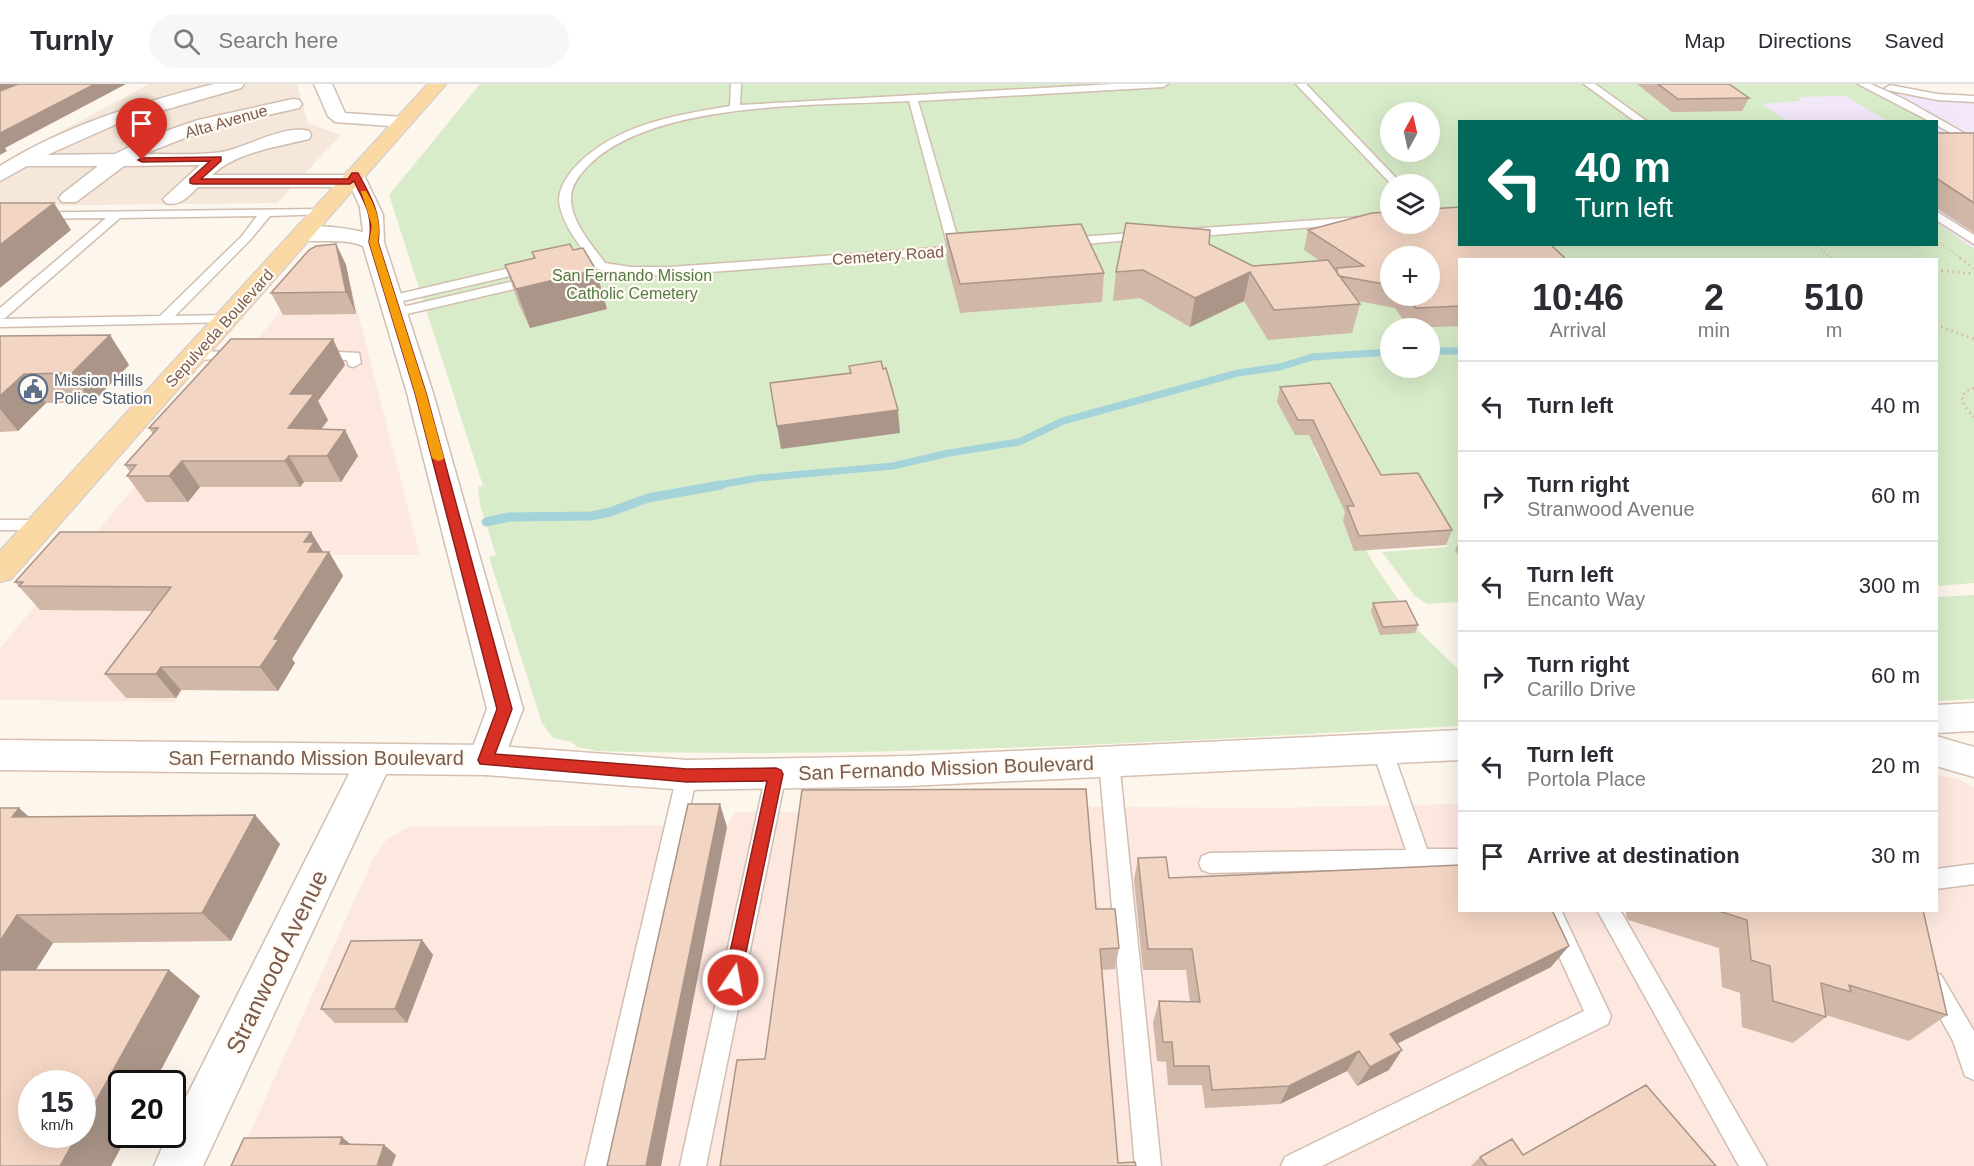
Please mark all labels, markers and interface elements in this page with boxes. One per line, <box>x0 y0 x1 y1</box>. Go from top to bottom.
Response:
search box <box>149 14 569 68</box>
text: Turnly <box>30 25 113 56</box>
icon: search <box>170 25 203 58</box>
text: Search here <box>218 28 338 53</box>
text: Map <box>1684 29 1725 52</box>
text: Directions <box>1758 29 1851 52</box>
text: Saved <box>1884 29 1944 52</box>
pin <box>116 98 167 160</box>
street label: Alta Avenue <box>183 102 269 141</box>
north arrow <box>1380 102 1440 162</box>
map controls <box>1380 102 1440 378</box>
icon: arrive <box>125 107 158 140</box>
icon: left <box>1476 144 1554 222</box>
text: 40 m <box>1575 144 1671 191</box>
button: layers <box>1380 174 1440 234</box>
text: Turn left <box>1575 193 1673 223</box>
street label: Cemetery Road <box>832 243 945 268</box>
button: + <box>1380 246 1440 306</box>
street label: Sepulveda Boulevard <box>162 266 277 391</box>
park label: San Fernando Mission Catholic Cemetery <box>552 267 712 302</box>
text: 10:46 <box>1532 277 1624 318</box>
text: 2 <box>1704 277 1724 318</box>
text: 510 <box>1804 277 1864 318</box>
button: − <box>1380 318 1440 378</box>
text: Arrival <box>1550 319 1606 341</box>
text: min <box>1698 319 1730 341</box>
text: m <box>1826 319 1842 341</box>
place label: Mission Hills Police Station <box>54 372 152 407</box>
public building icon: Mission Hills Police Station <box>17 373 49 405</box>
icon: left <box>1476 390 1509 423</box>
text: Turn left <box>1527 393 1613 418</box>
text: 40 m <box>1871 393 1920 418</box>
text: Turn right <box>1527 472 1629 497</box>
icon: right <box>1476 480 1509 513</box>
text: 60 m <box>1871 483 1920 508</box>
text: Stranwood Avenue <box>1527 498 1695 520</box>
text: Turn left <box>1527 562 1613 587</box>
icon: left <box>1476 570 1509 603</box>
text: 300 m <box>1859 573 1920 598</box>
text: Encanto Way <box>1527 588 1645 610</box>
text: Turn right <box>1527 652 1629 677</box>
icon: right <box>1476 660 1509 693</box>
text: 60 m <box>1871 663 1920 688</box>
text: Carillo Drive <box>1527 678 1636 700</box>
text: Turn left <box>1527 742 1613 767</box>
street label: San Fernando Mission Boulevard <box>168 747 464 769</box>
icon: left <box>1476 750 1509 783</box>
street label: San Fernando Mission Boulevard <box>798 752 1094 784</box>
text: 20 m <box>1871 753 1920 778</box>
text: Portola Place <box>1527 768 1646 790</box>
icon: arrive <box>1476 840 1509 873</box>
text: Arrive at destination <box>1527 843 1740 868</box>
text: 30 m <box>1871 843 1920 868</box>
street label: Stranwood Avenue <box>220 866 333 1058</box>
position arrow <box>701 948 765 1012</box>
speed limit sign: 20 <box>108 1070 186 1148</box>
text: 15 <box>40 1085 74 1118</box>
text: km/h <box>41 1116 73 1133</box>

